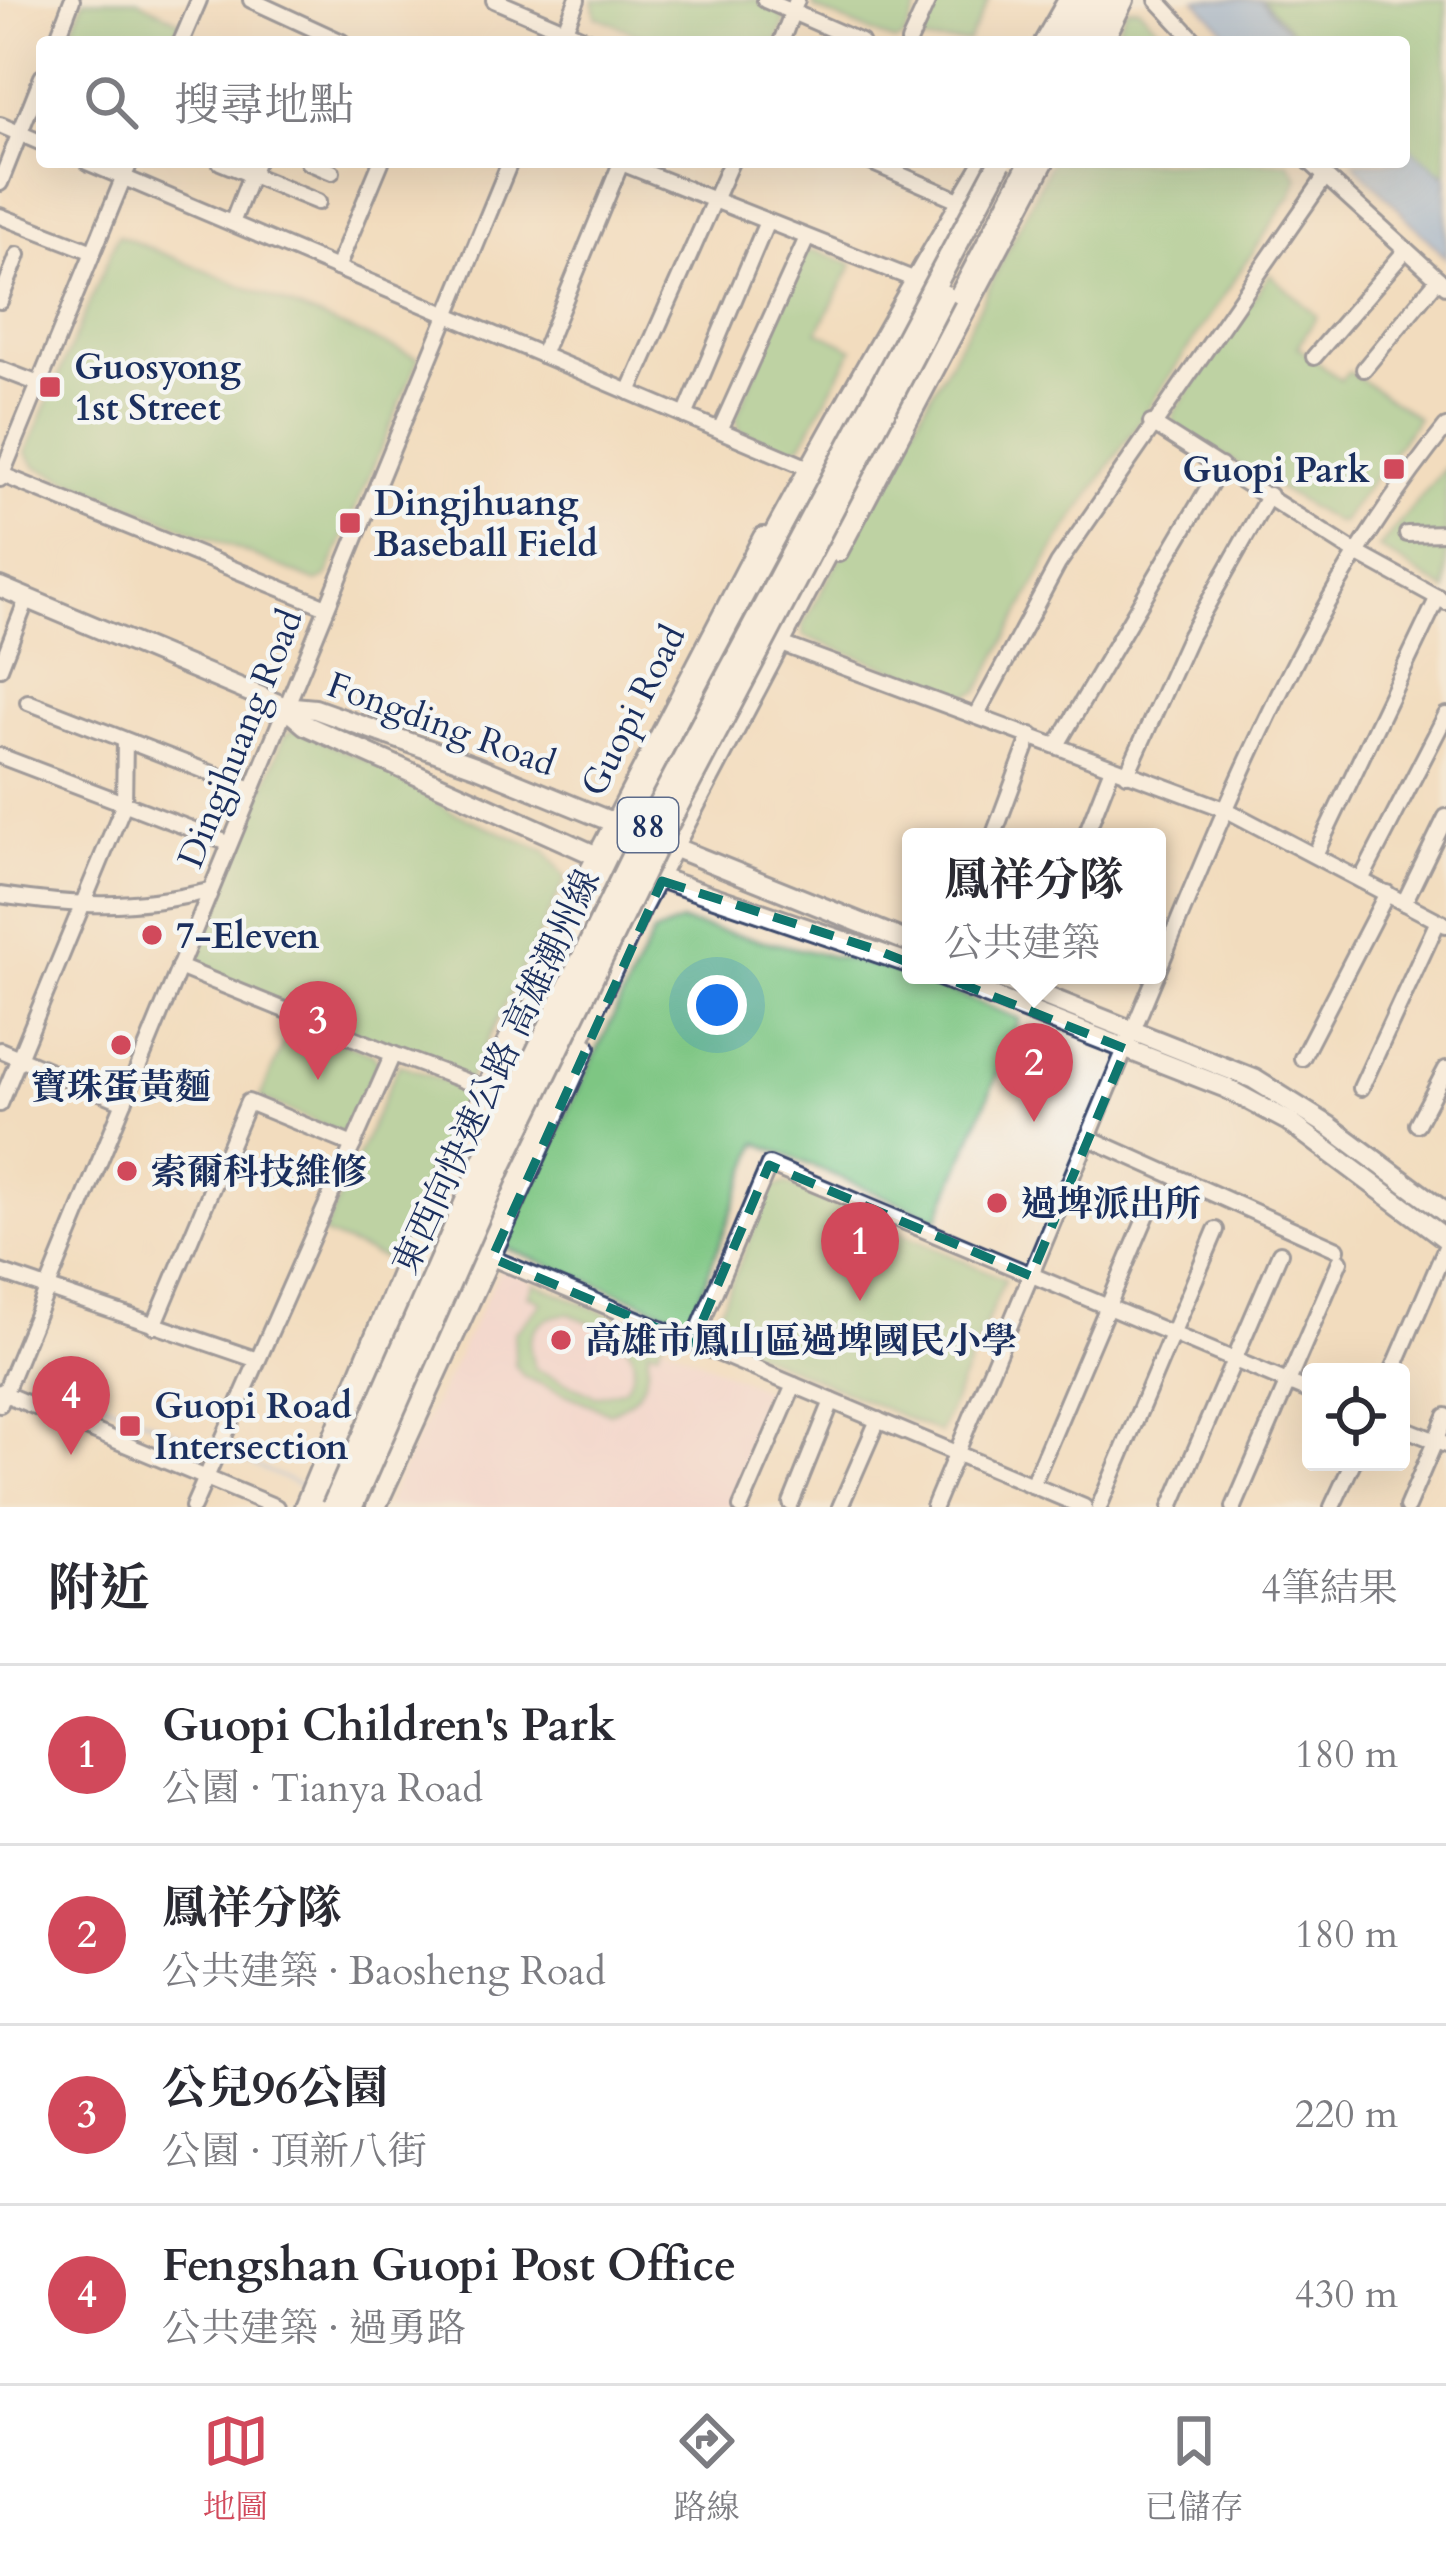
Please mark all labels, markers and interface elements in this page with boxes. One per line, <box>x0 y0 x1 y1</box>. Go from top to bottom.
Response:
search box <box>36 36 1410 168</box>
icon: search <box>78 69 144 135</box>
text: 搜尋地點 <box>174 75 354 136</box>
place label: Guosyong 1st Street <box>74 343 241 433</box>
marker: Guosyong 1st Street <box>37 374 63 400</box>
place label: Guopi Park <box>1182 446 1371 495</box>
marker: Guopi Park <box>1381 456 1407 482</box>
place label: Dingjhuang Baseball Field <box>374 479 598 569</box>
marker: Dingjhuang Baseball Field <box>337 510 363 536</box>
street label: Dingjhuang Road <box>166 602 315 875</box>
street label: Guopi Road <box>569 617 697 805</box>
street label: Fongding Road <box>321 660 562 788</box>
road number: 88 <box>618 798 678 852</box>
popup <box>902 828 1166 984</box>
text: 鳳祥分隊 <box>944 850 1124 911</box>
street label: 東西向快速公路 高雄潮州線 <box>381 861 612 1282</box>
place label: 7-Eleven <box>176 912 319 961</box>
text: 公共建築 <box>944 917 1100 970</box>
marker: 7-Eleven <box>139 922 165 948</box>
your location <box>687 975 747 1035</box>
pin: 3 <box>279 981 357 1080</box>
pin: 2 <box>995 1023 1073 1122</box>
marker: 寶珠蛋黃麵 <box>108 1032 134 1058</box>
place label: 寶珠蛋黃麵 <box>31 1063 211 1112</box>
place label: 索爾科技維修 <box>151 1148 367 1197</box>
marker: 索爾科技維修 <box>114 1158 140 1184</box>
place label: 過埤派出所 <box>1021 1180 1201 1229</box>
marker: 過埤派出所 <box>984 1190 1010 1216</box>
pin: 1 <box>821 1202 899 1301</box>
place label: 高雄市鳳山區過埤國民小學 <box>585 1317 1017 1366</box>
marker: 高雄市鳳山區過埤國民小學 <box>548 1327 574 1353</box>
pin: 4 <box>32 1356 110 1455</box>
map controls <box>1302 1363 1410 1471</box>
button: locate <box>1302 1363 1410 1471</box>
place label: Guopi Road Intersection <box>154 1382 352 1472</box>
marker: Guopi Road Intersection <box>117 1413 143 1439</box>
text: 附近 <box>48 1554 150 1624</box>
text: 4筆結果 <box>1261 1562 1398 1615</box>
text: Guopi Children's Park <box>162 1695 616 1756</box>
text: 1 <box>77 1728 97 1781</box>
text: 180 m <box>1295 1728 1398 1781</box>
text: 公園 · Tianya Road <box>162 1762 483 1815</box>
text: 鳳祥分隊 <box>162 1878 342 1939</box>
text: 2 <box>77 1908 97 1961</box>
text: 180 m <box>1295 1908 1398 1961</box>
text: 公共建築 · Baosheng Road <box>162 1945 606 1998</box>
text: 公兒96公園 <box>162 2058 388 2119</box>
text: 3 <box>77 2088 97 2141</box>
text: 220 m <box>1295 2088 1398 2141</box>
text: 公園 · 頂新八街 <box>162 2125 427 2178</box>
text: Fengshan Guopi Post Office <box>162 2235 736 2296</box>
text: 4 <box>77 2268 97 2321</box>
text: 430 m <box>1295 2268 1398 2321</box>
text: 公共建築 · 過勇路 <box>162 2302 466 2355</box>
tab: 地圖 <box>203 2408 269 2530</box>
tab: 路線 <box>674 2408 740 2530</box>
tab: 已儲存 <box>1145 2408 1244 2530</box>

